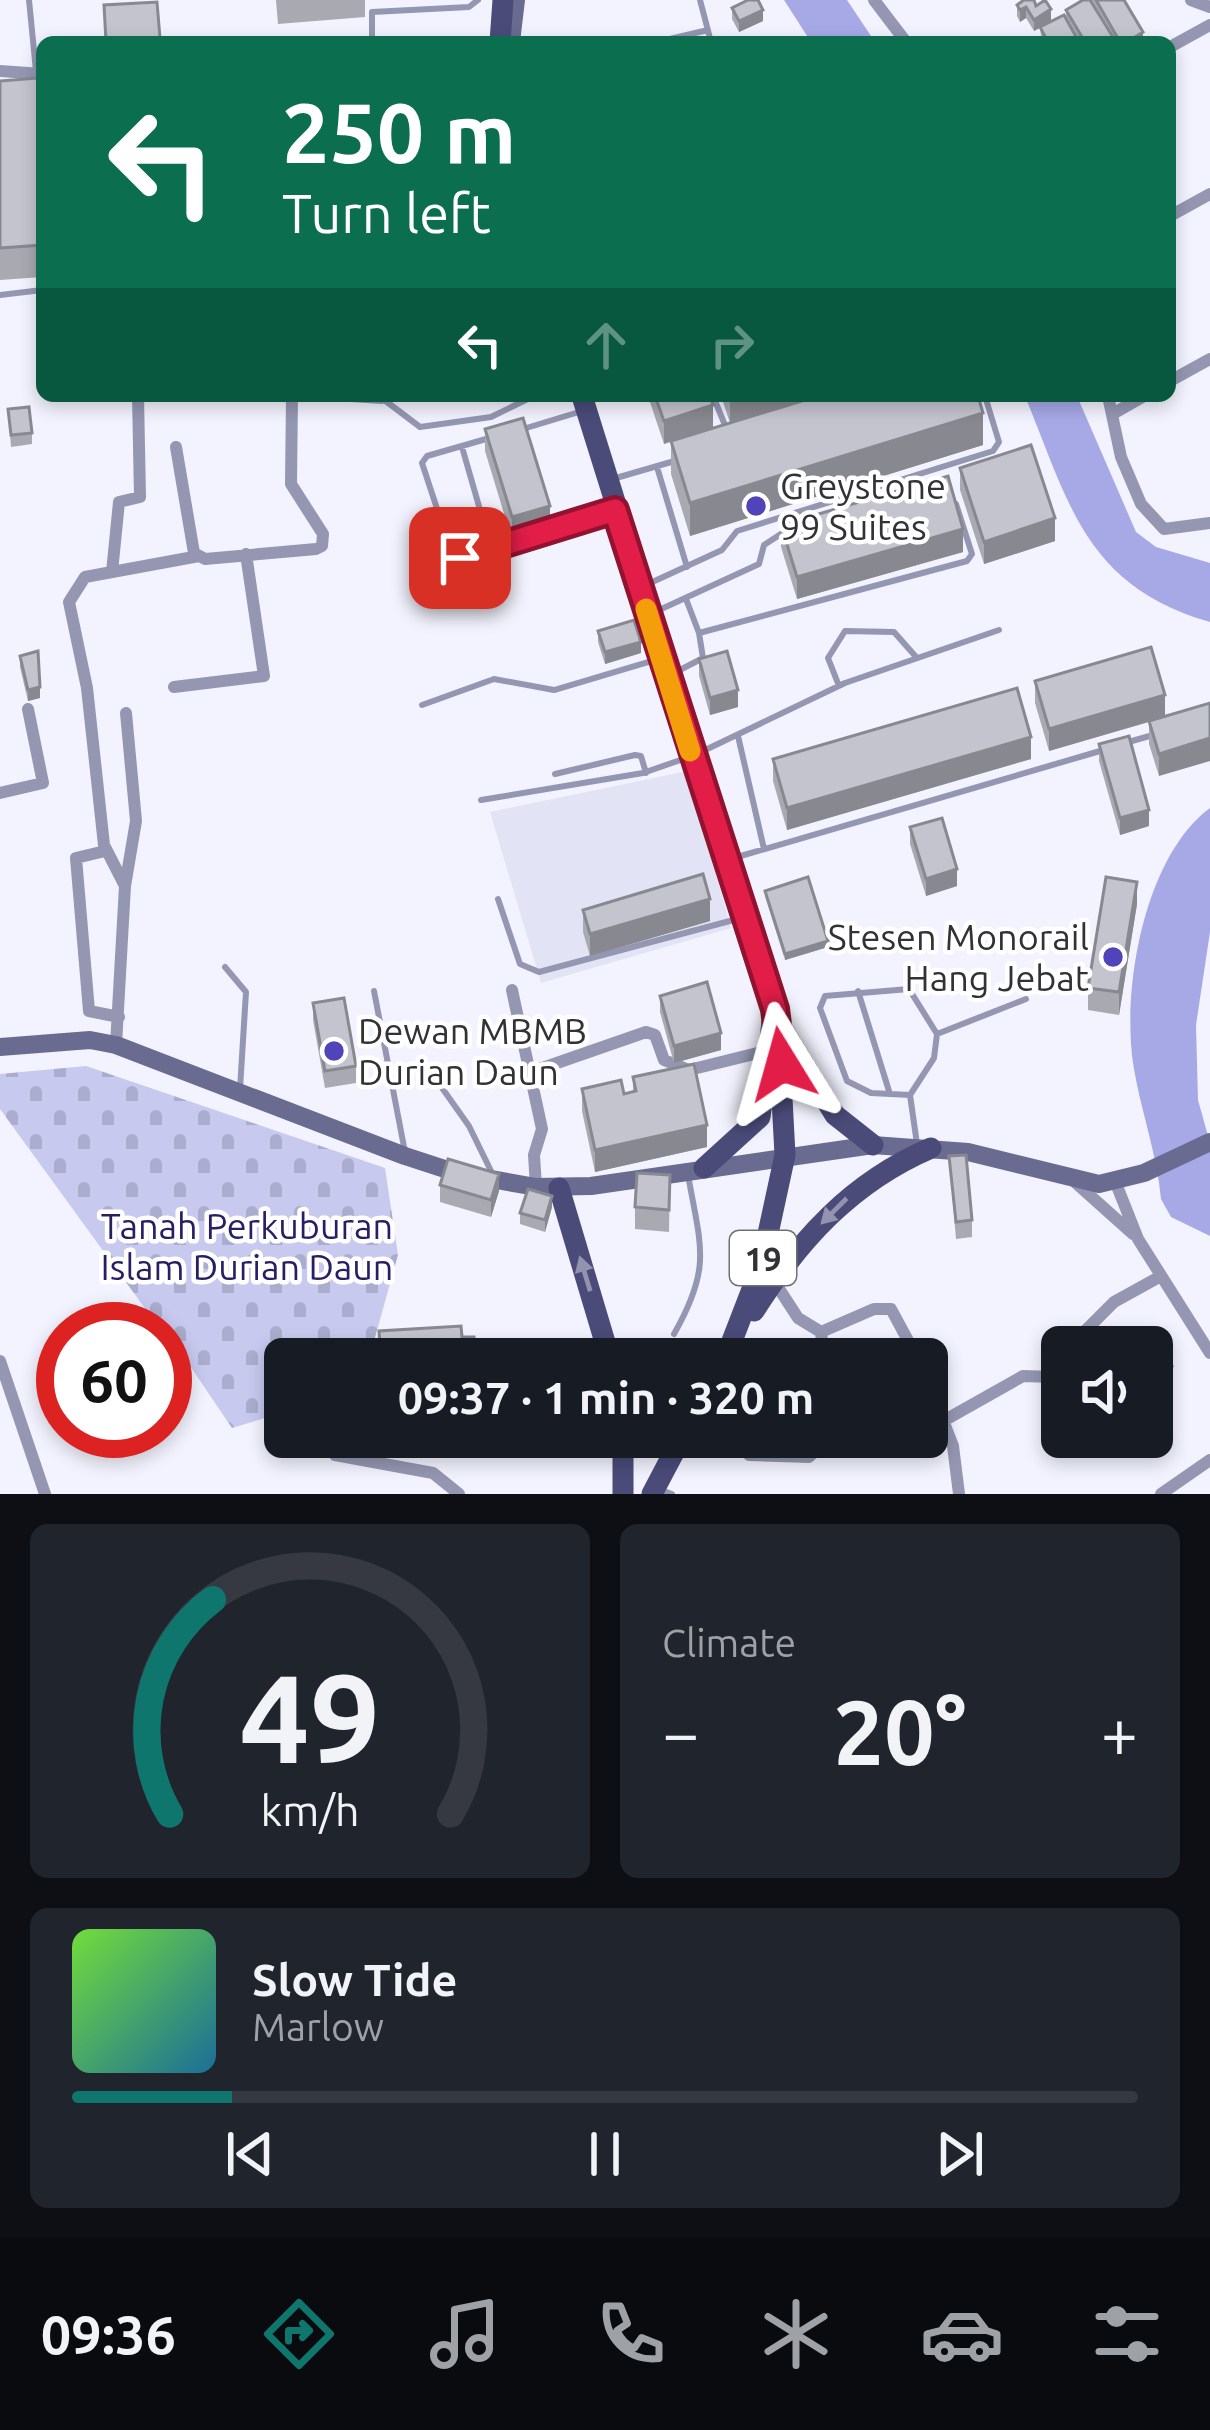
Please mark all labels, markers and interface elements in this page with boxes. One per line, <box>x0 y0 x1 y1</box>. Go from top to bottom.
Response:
icon: left <box>84 84 240 240</box>
text: 250 m <box>282 85 516 179</box>
text: Turn left <box>282 183 491 243</box>
icon: left <box>447 312 513 378</box>
icon: ahead <box>573 312 639 378</box>
icon: right <box>699 312 765 378</box>
place label: Greystone 99 Suites <box>780 465 946 547</box>
marker: Greystone 99 Suites <box>743 493 769 519</box>
pin <box>409 507 511 609</box>
icon: arrive <box>427 525 493 591</box>
place label: Stesen Monorail Hang Jebat <box>828 916 1089 998</box>
marker: Stesen Monorail Hang Jebat <box>1100 944 1126 970</box>
position arrow <box>719 1001 845 1127</box>
place label: Dewan MBMB Durian Daun <box>358 1010 587 1092</box>
marker: Dewan MBMB Durian Daun <box>321 1038 347 1064</box>
one-way arrow <box>820 1196 849 1224</box>
park label: Tanah Perkuburan Islam Durian Daun <box>101 1205 393 1287</box>
road number: 19 <box>730 1231 796 1285</box>
one-way arrow <box>575 1255 593 1292</box>
speed limit sign: 60 <box>36 1302 192 1458</box>
map controls <box>1041 1326 1173 1458</box>
button: sound <box>1041 1326 1173 1458</box>
text: 09:37 · 1 min · 320 m <box>398 1372 814 1423</box>
text: Climate <box>662 1621 796 1664</box>
text: 49 <box>240 1647 380 1787</box>
text: 20° <box>833 1681 967 1782</box>
text: − <box>662 1695 699 1769</box>
text: + <box>1101 1695 1138 1769</box>
text: km/h <box>260 1786 360 1834</box>
text: Slow Tide <box>252 1954 457 2005</box>
text: Marlow <box>252 2005 384 2048</box>
icon: previous <box>217 2121 283 2187</box>
icon: pause <box>572 2121 638 2187</box>
icon: next <box>927 2121 993 2187</box>
icon: directions <box>257 2292 341 2376</box>
icon: music <box>423 2292 507 2376</box>
icon: phone <box>589 2292 673 2376</box>
icon: climate <box>754 2292 838 2376</box>
icon: car <box>920 2292 1004 2376</box>
icon: filters <box>1085 2292 1169 2376</box>
text: 09:36 <box>41 2304 176 2364</box>

